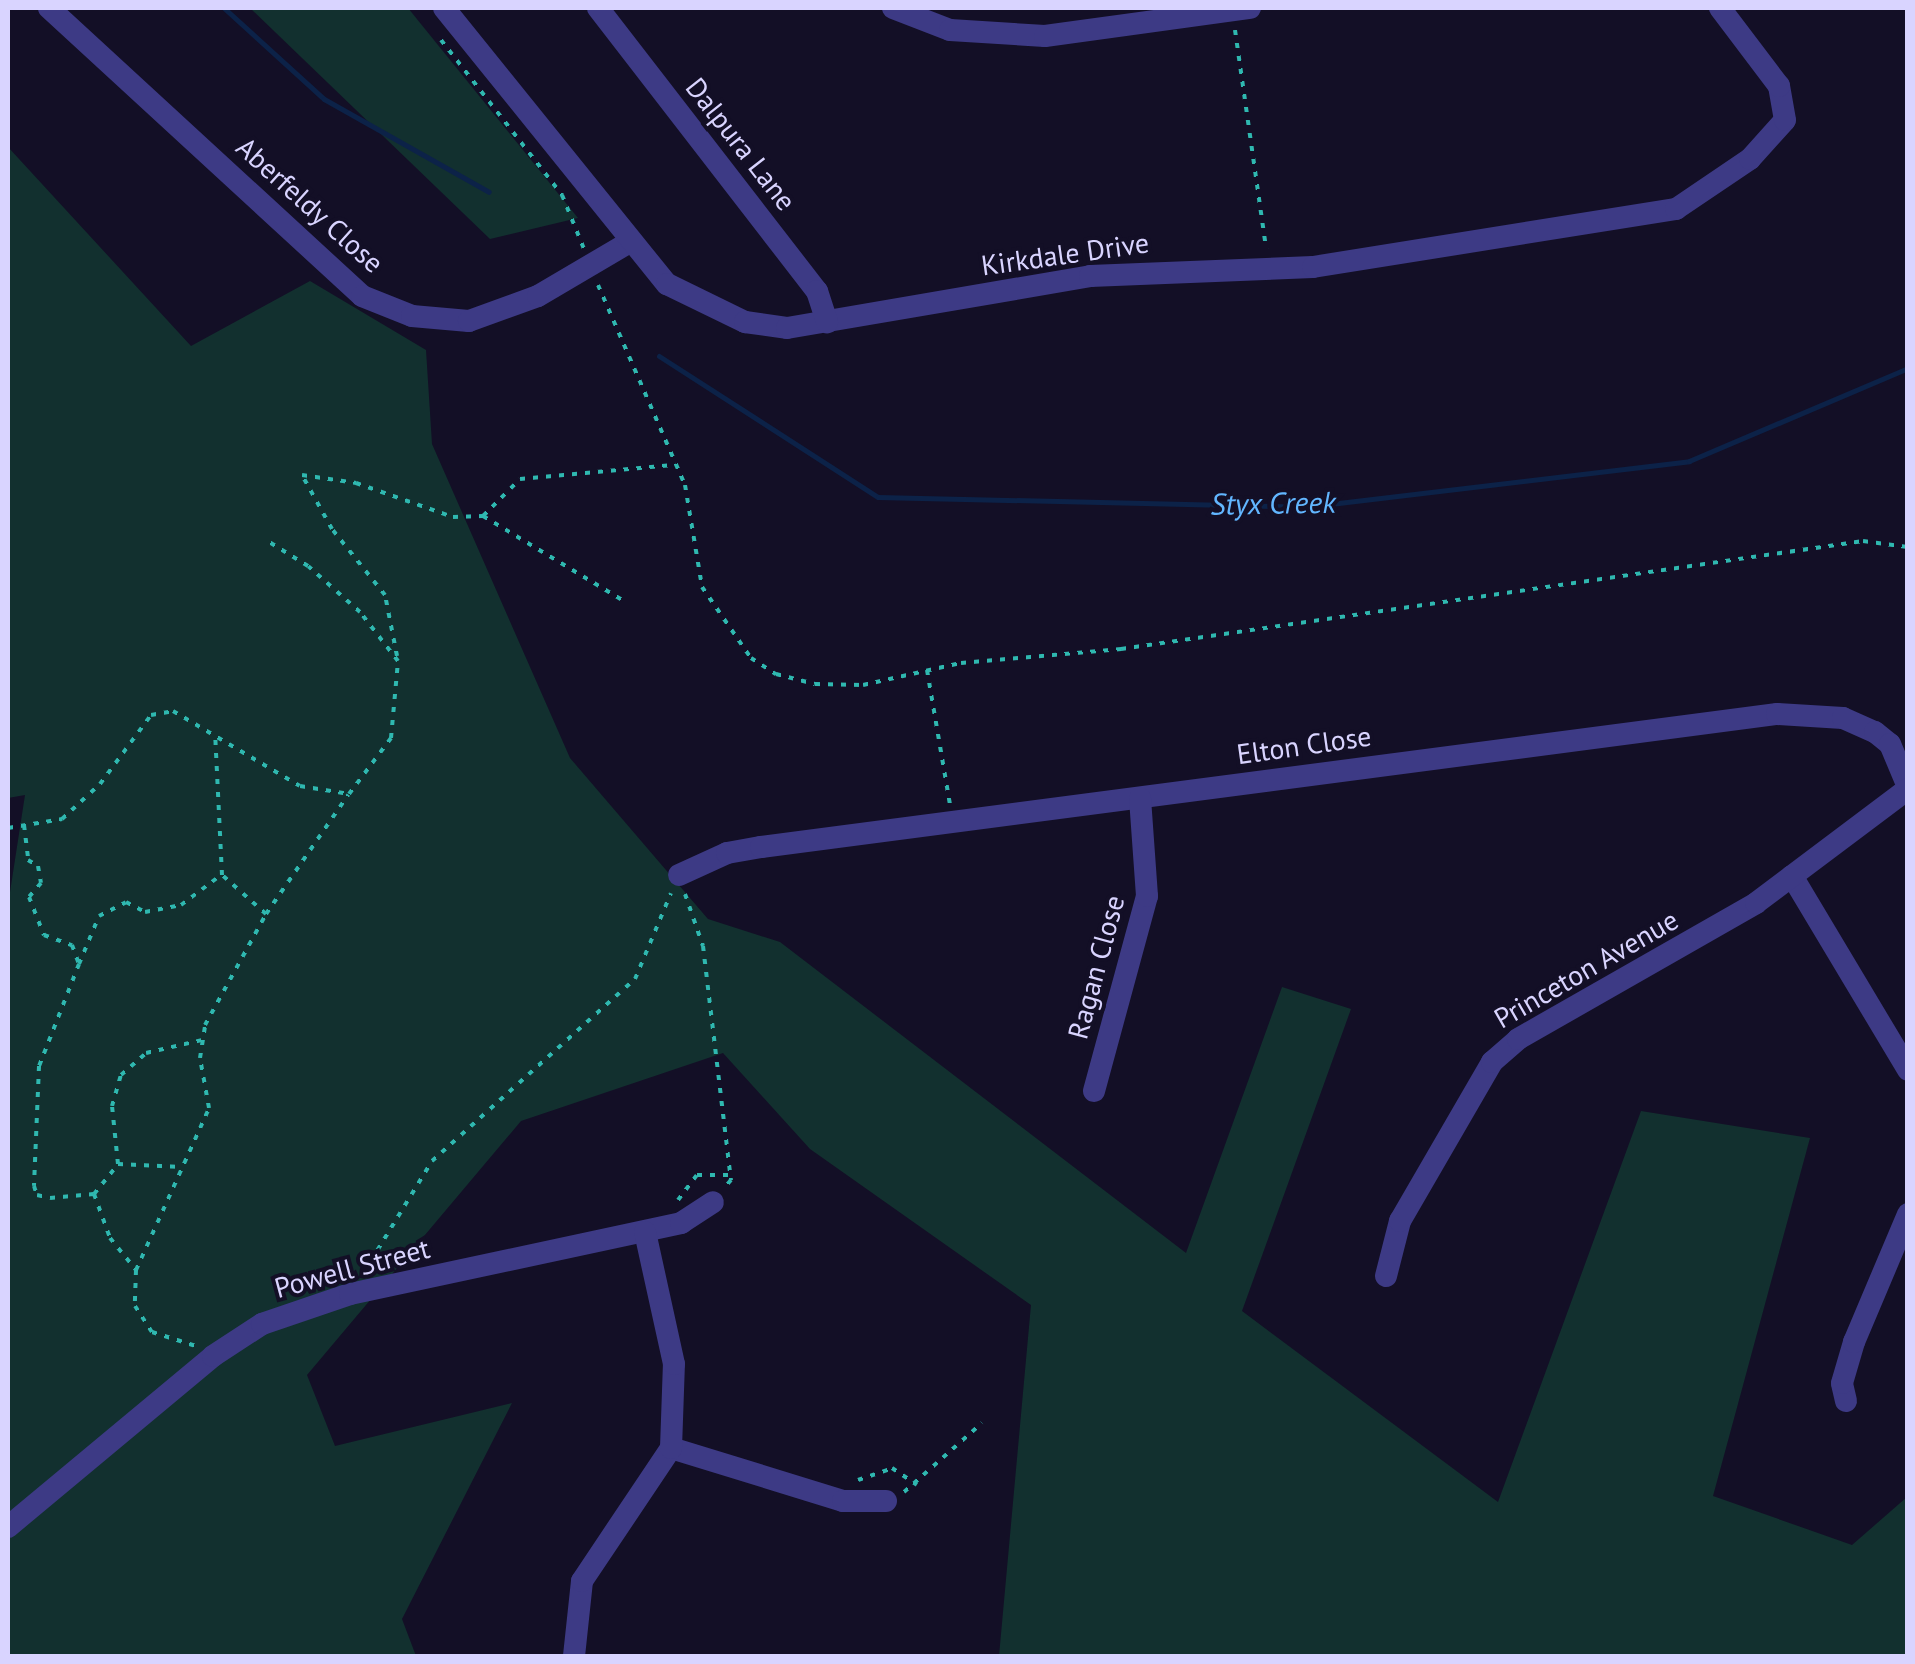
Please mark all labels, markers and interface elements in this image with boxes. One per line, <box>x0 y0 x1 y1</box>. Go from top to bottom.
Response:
street label: Dalpura Lane <box>679 71 803 217</box>
street label: Aberfeldy Close <box>229 130 391 280</box>
street label: Kirkdale Drive <box>979 226 1151 282</box>
water label: Styx Creek <box>1210 484 1336 522</box>
street label: Elton Close <box>1235 719 1373 771</box>
street label: Ragan Close <box>1061 892 1131 1042</box>
street label: Princeton Avenue <box>1488 903 1684 1035</box>
street label: Powell Street <box>271 1231 433 1305</box>

